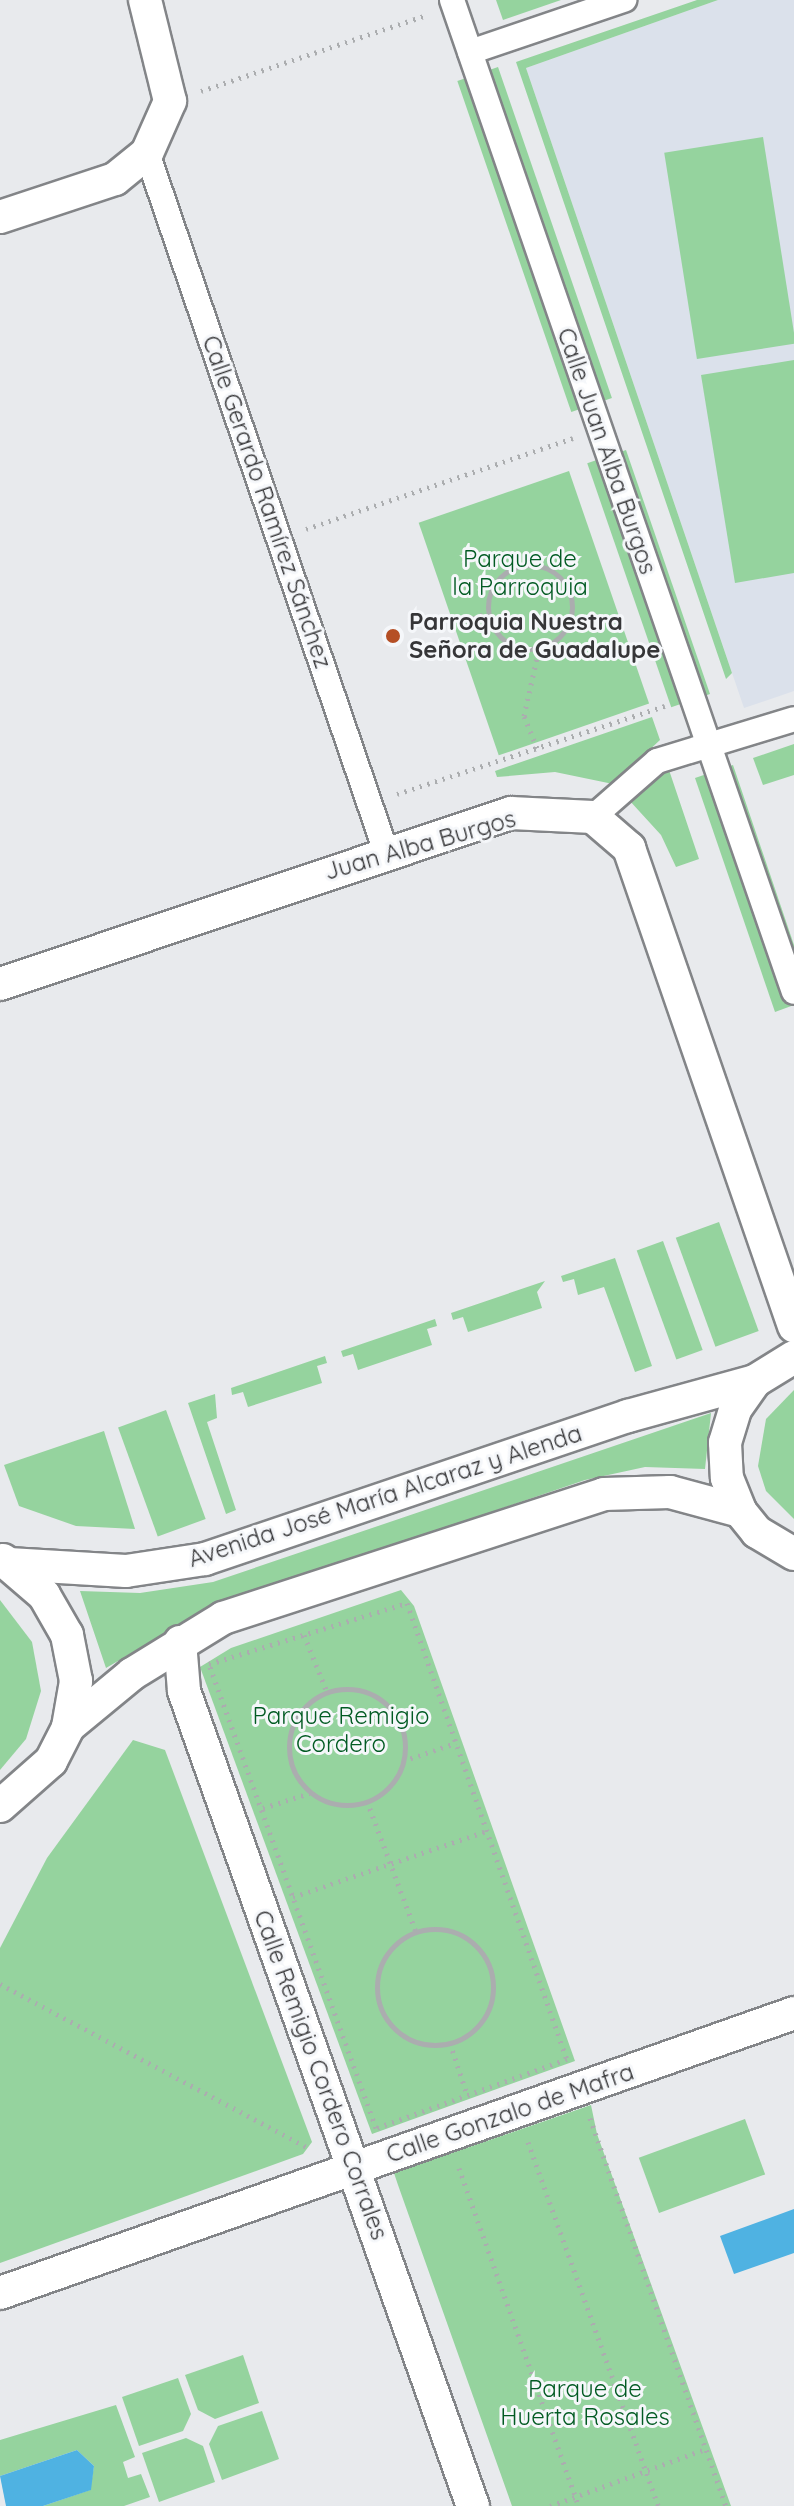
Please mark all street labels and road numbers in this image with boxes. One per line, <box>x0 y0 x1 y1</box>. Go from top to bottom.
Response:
street label: Calle Juan Alba Burgos <box>551 324 663 578</box>
street label: Calle Gerardo Ramírez Sánchez <box>196 332 338 672</box>
street label: Juan Alba Burgos <box>321 804 519 886</box>
street label: Avenida José María Alcaraz y Alenda <box>185 1419 585 1573</box>
street label: Calle Remigio Cordero Corrales <box>248 1906 394 2244</box>
street label: Calle Gonzalo de Mafra <box>383 2057 637 2169</box>

